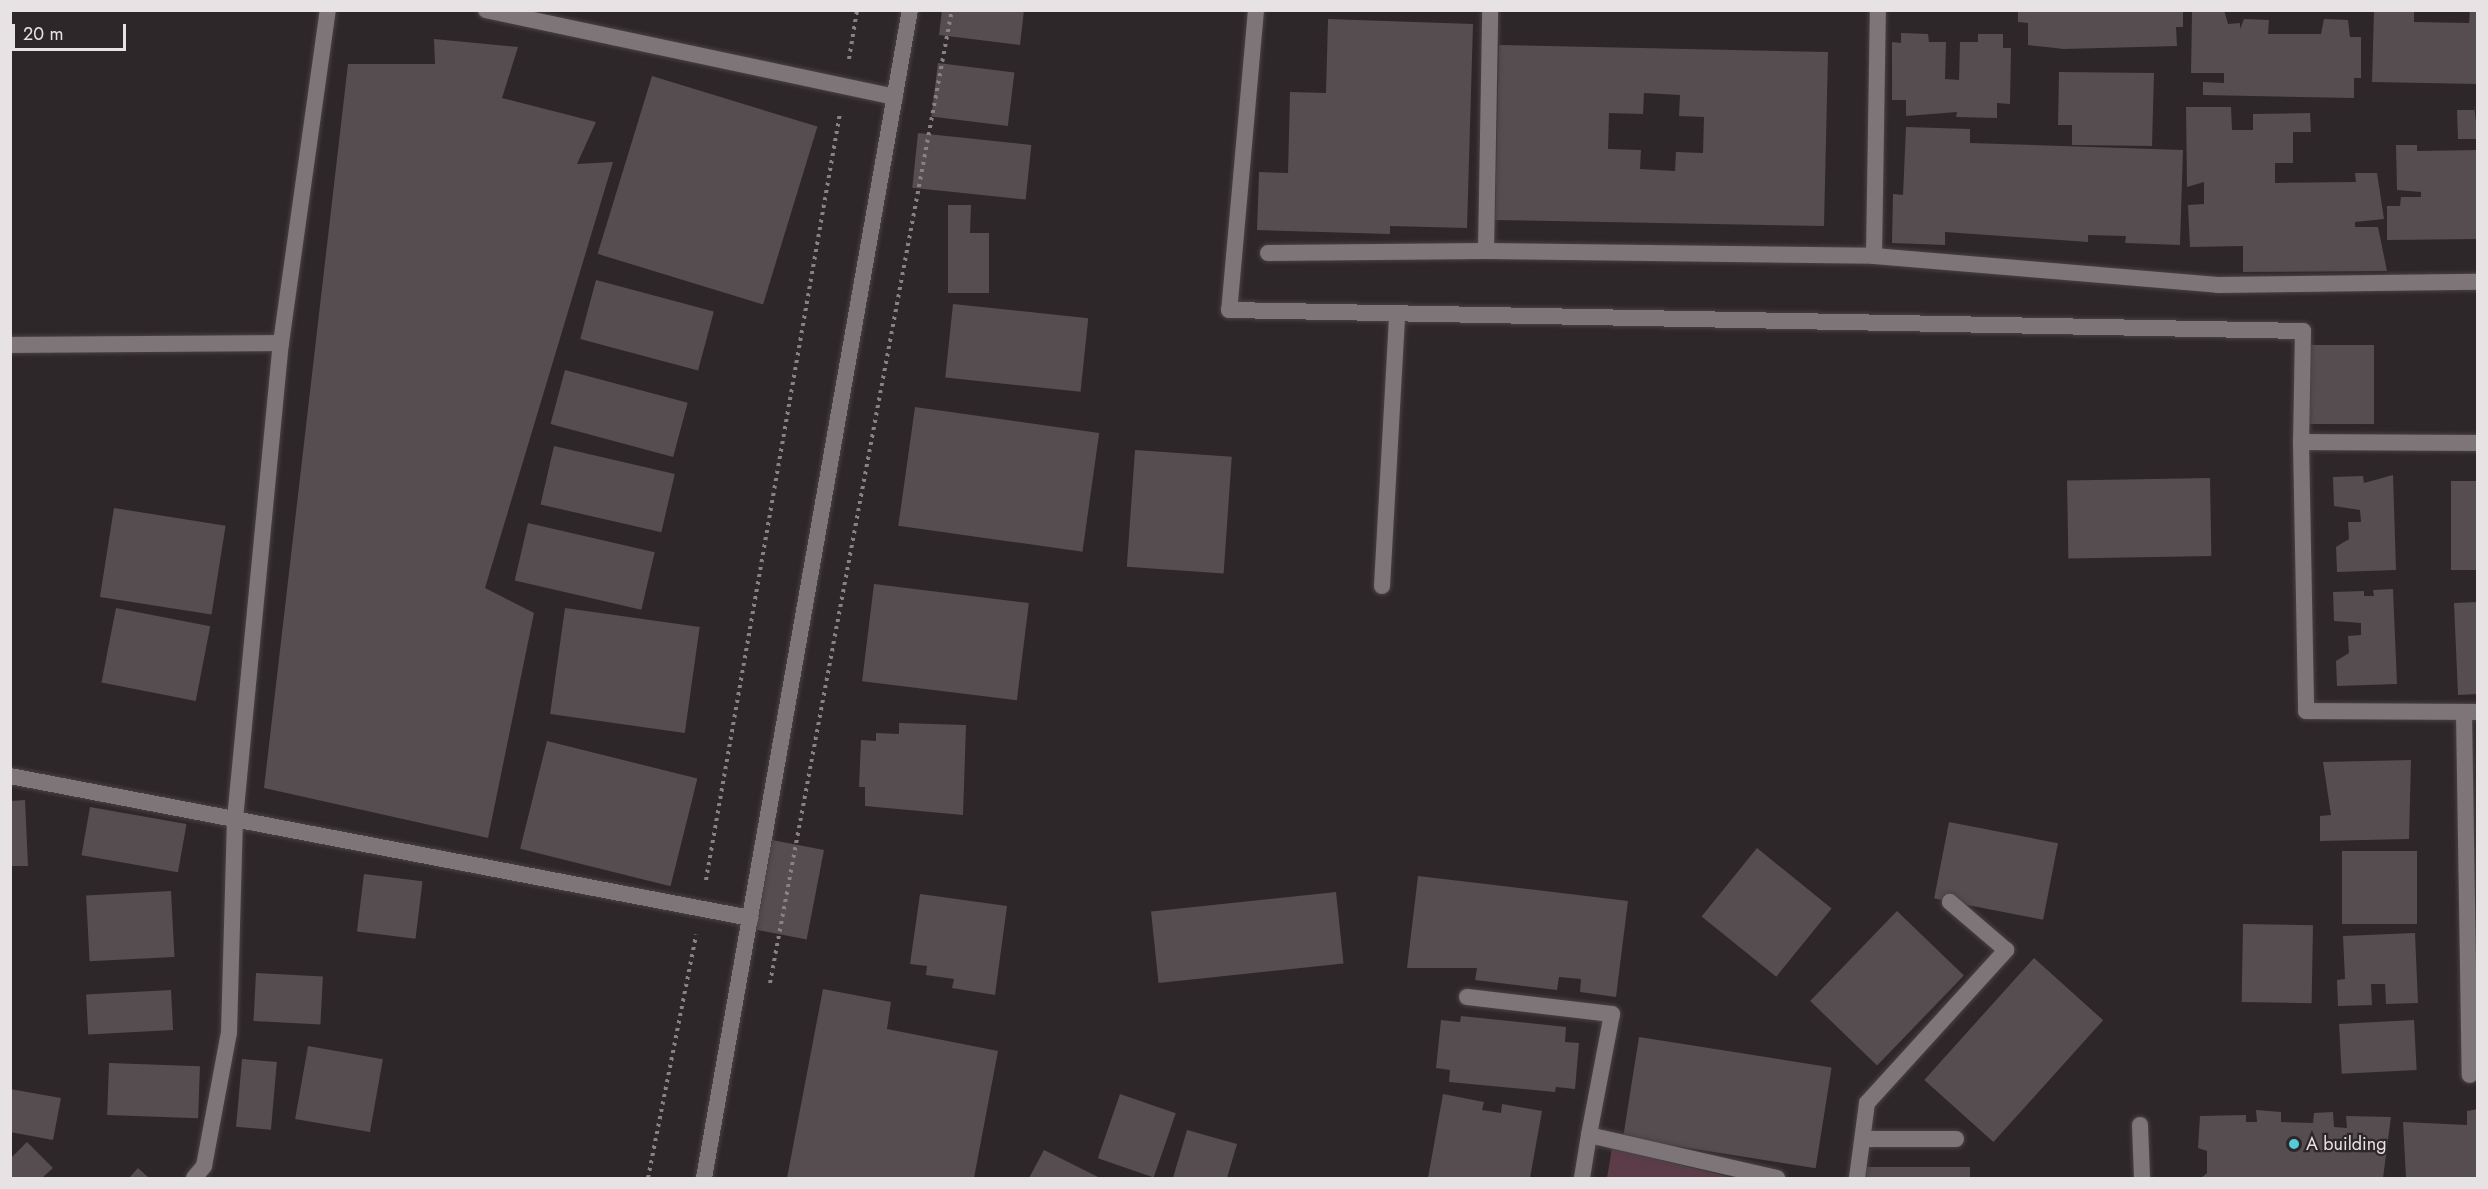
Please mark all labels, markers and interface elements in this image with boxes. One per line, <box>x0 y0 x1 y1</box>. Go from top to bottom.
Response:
scale bar <box>15 12 129 50</box>
text: 20 m <box>23 21 63 47</box>
place label: A building <box>2306 1133 2386 1155</box>
marker: A building <box>2287 1137 2301 1151</box>

